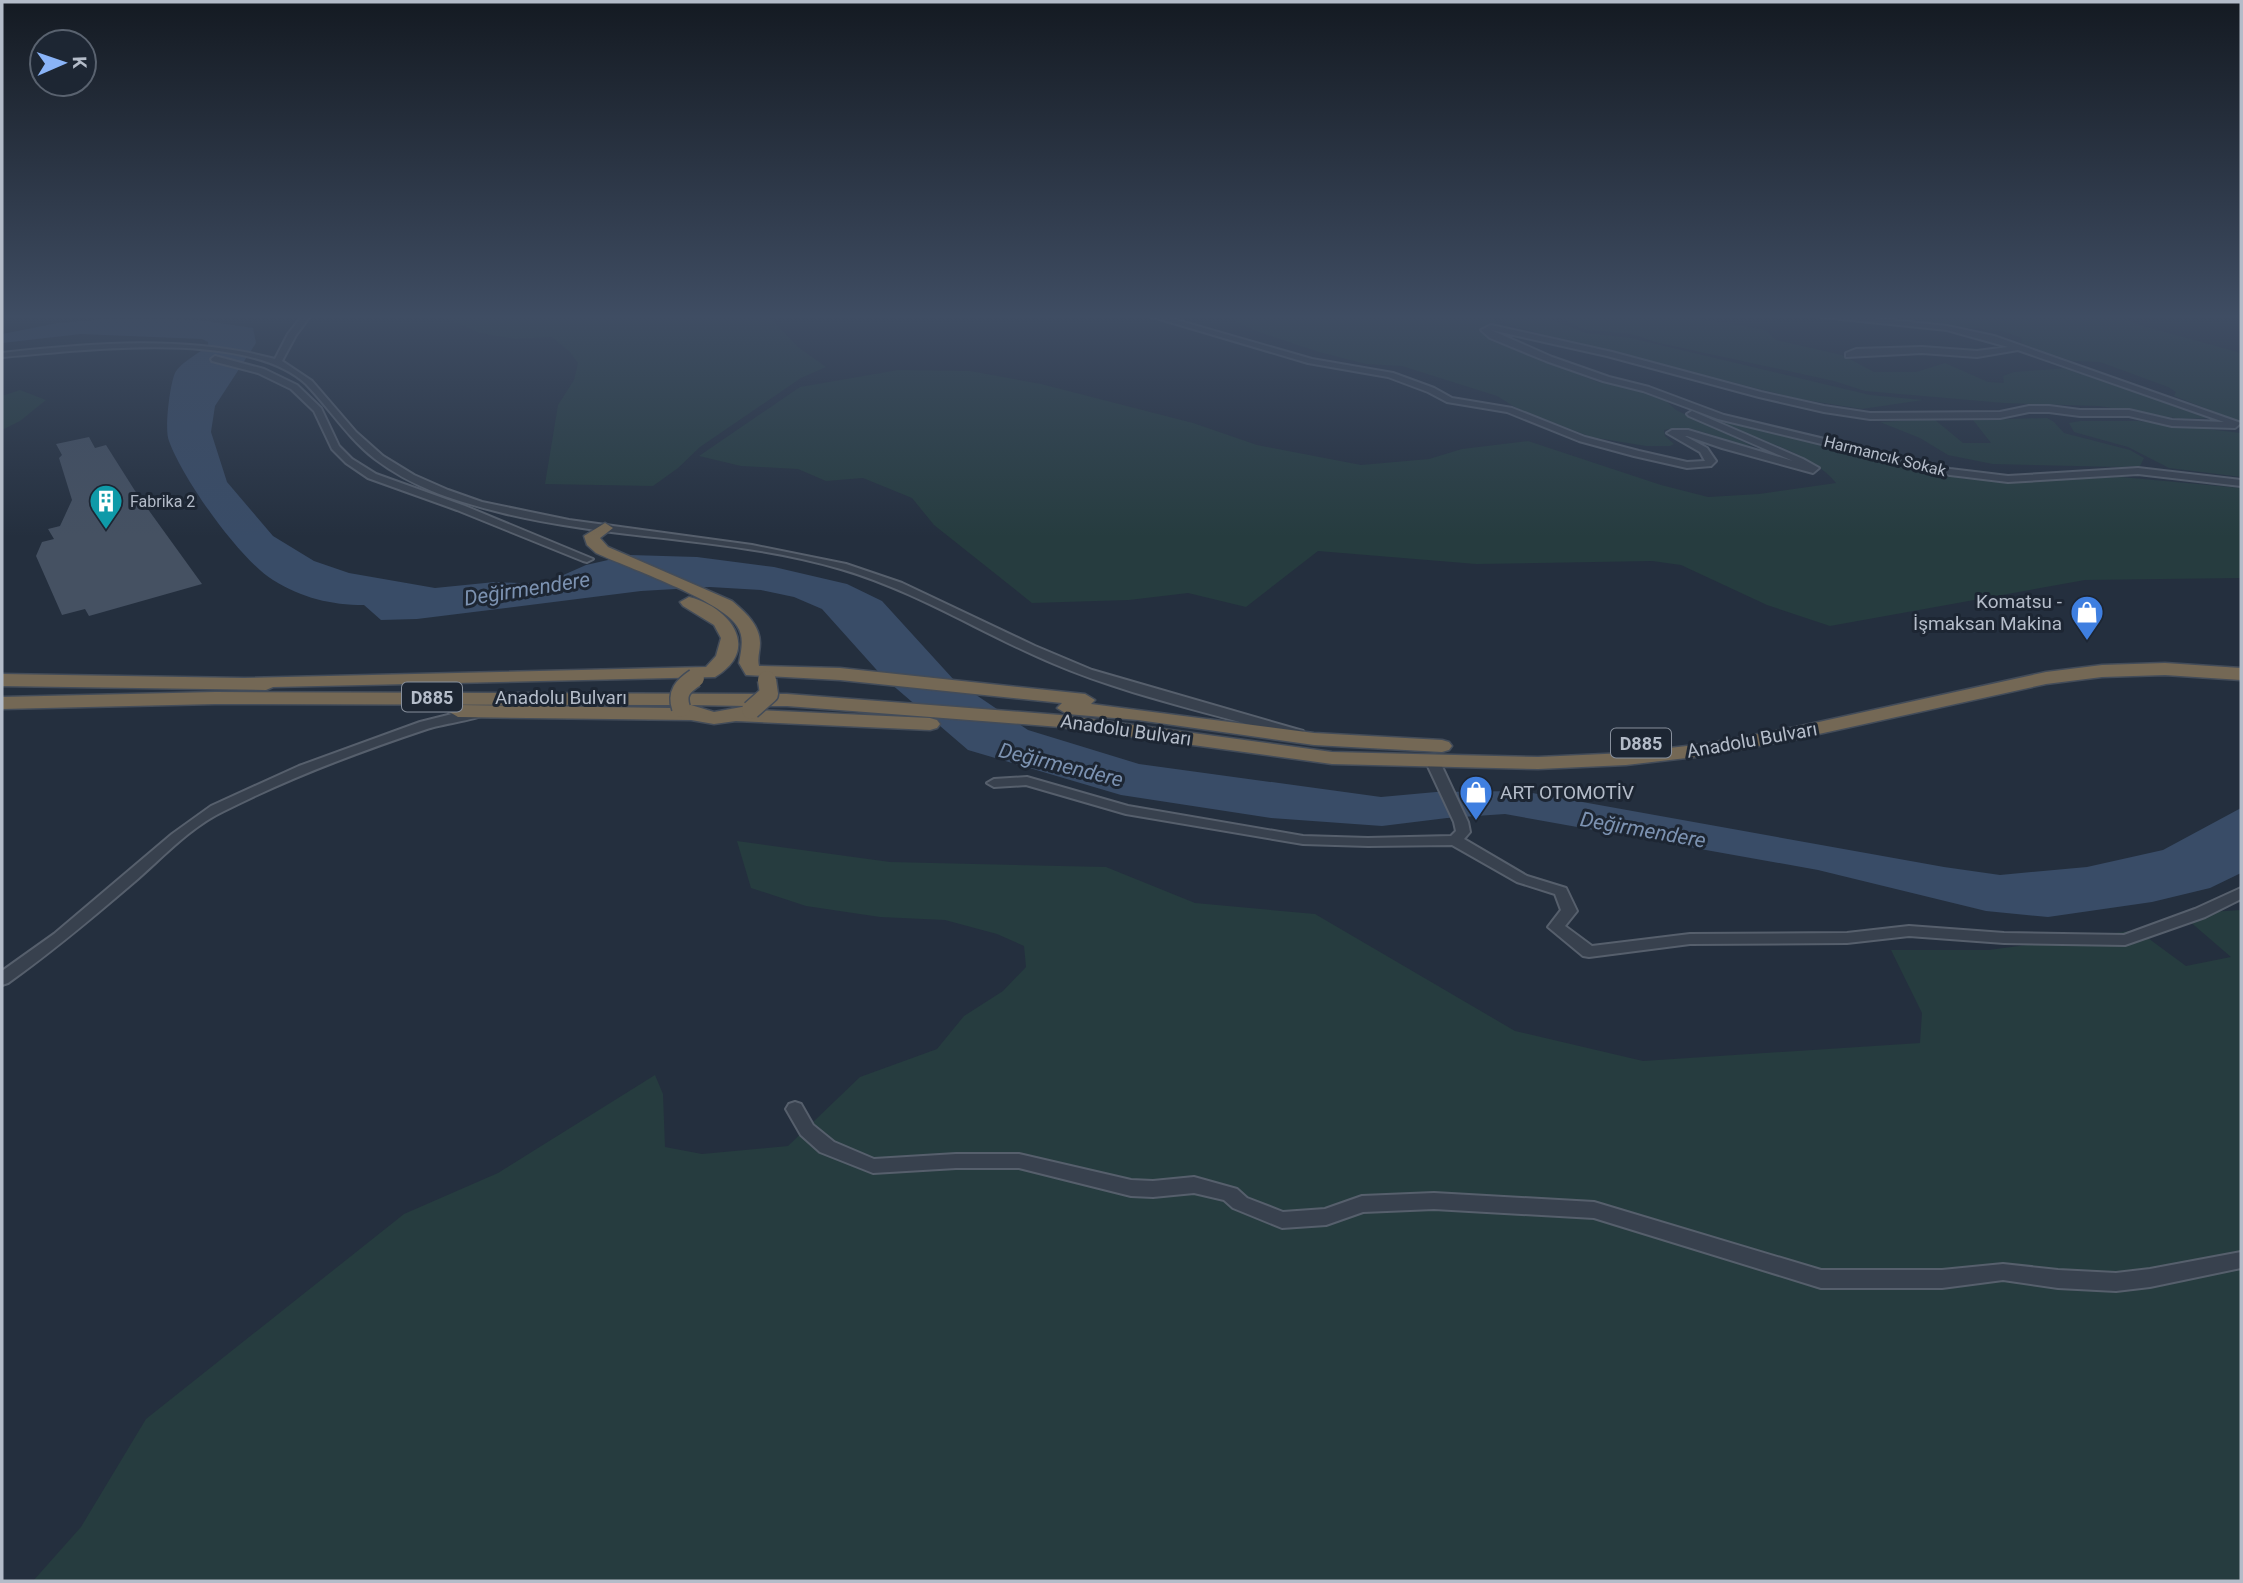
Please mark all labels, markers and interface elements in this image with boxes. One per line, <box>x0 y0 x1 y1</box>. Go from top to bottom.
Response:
north arrow <box>28 28 98 98</box>
text: K <box>68 56 91 70</box>
street label: Harmancık Sokak <box>1822 432 1949 481</box>
building icon: Fabrika 2 <box>87 482 125 531</box>
place label: Fabrika 2 <box>130 492 195 511</box>
water label: Değirmendere <box>462 567 592 611</box>
place label: Komatsu - İşmaksan Makina <box>1913 590 2062 635</box>
shop icon: Komatsu - İşmaksan Makina <box>2068 593 2106 642</box>
road number: D885 <box>402 682 462 712</box>
street label: Anadolu Bulvarı <box>495 686 627 709</box>
street label: Anadolu Bulvarı <box>1059 709 1193 751</box>
street label: Anadolu Bulvarı <box>1685 717 1819 763</box>
road number: D885 <box>1611 728 1671 758</box>
water label: Değirmendere <box>996 738 1126 792</box>
shop icon: ART OTOMOTİV <box>1457 773 1495 822</box>
place label: ART OTOMOTİV <box>1500 781 1634 804</box>
water label: Değirmendere <box>1578 807 1708 853</box>

